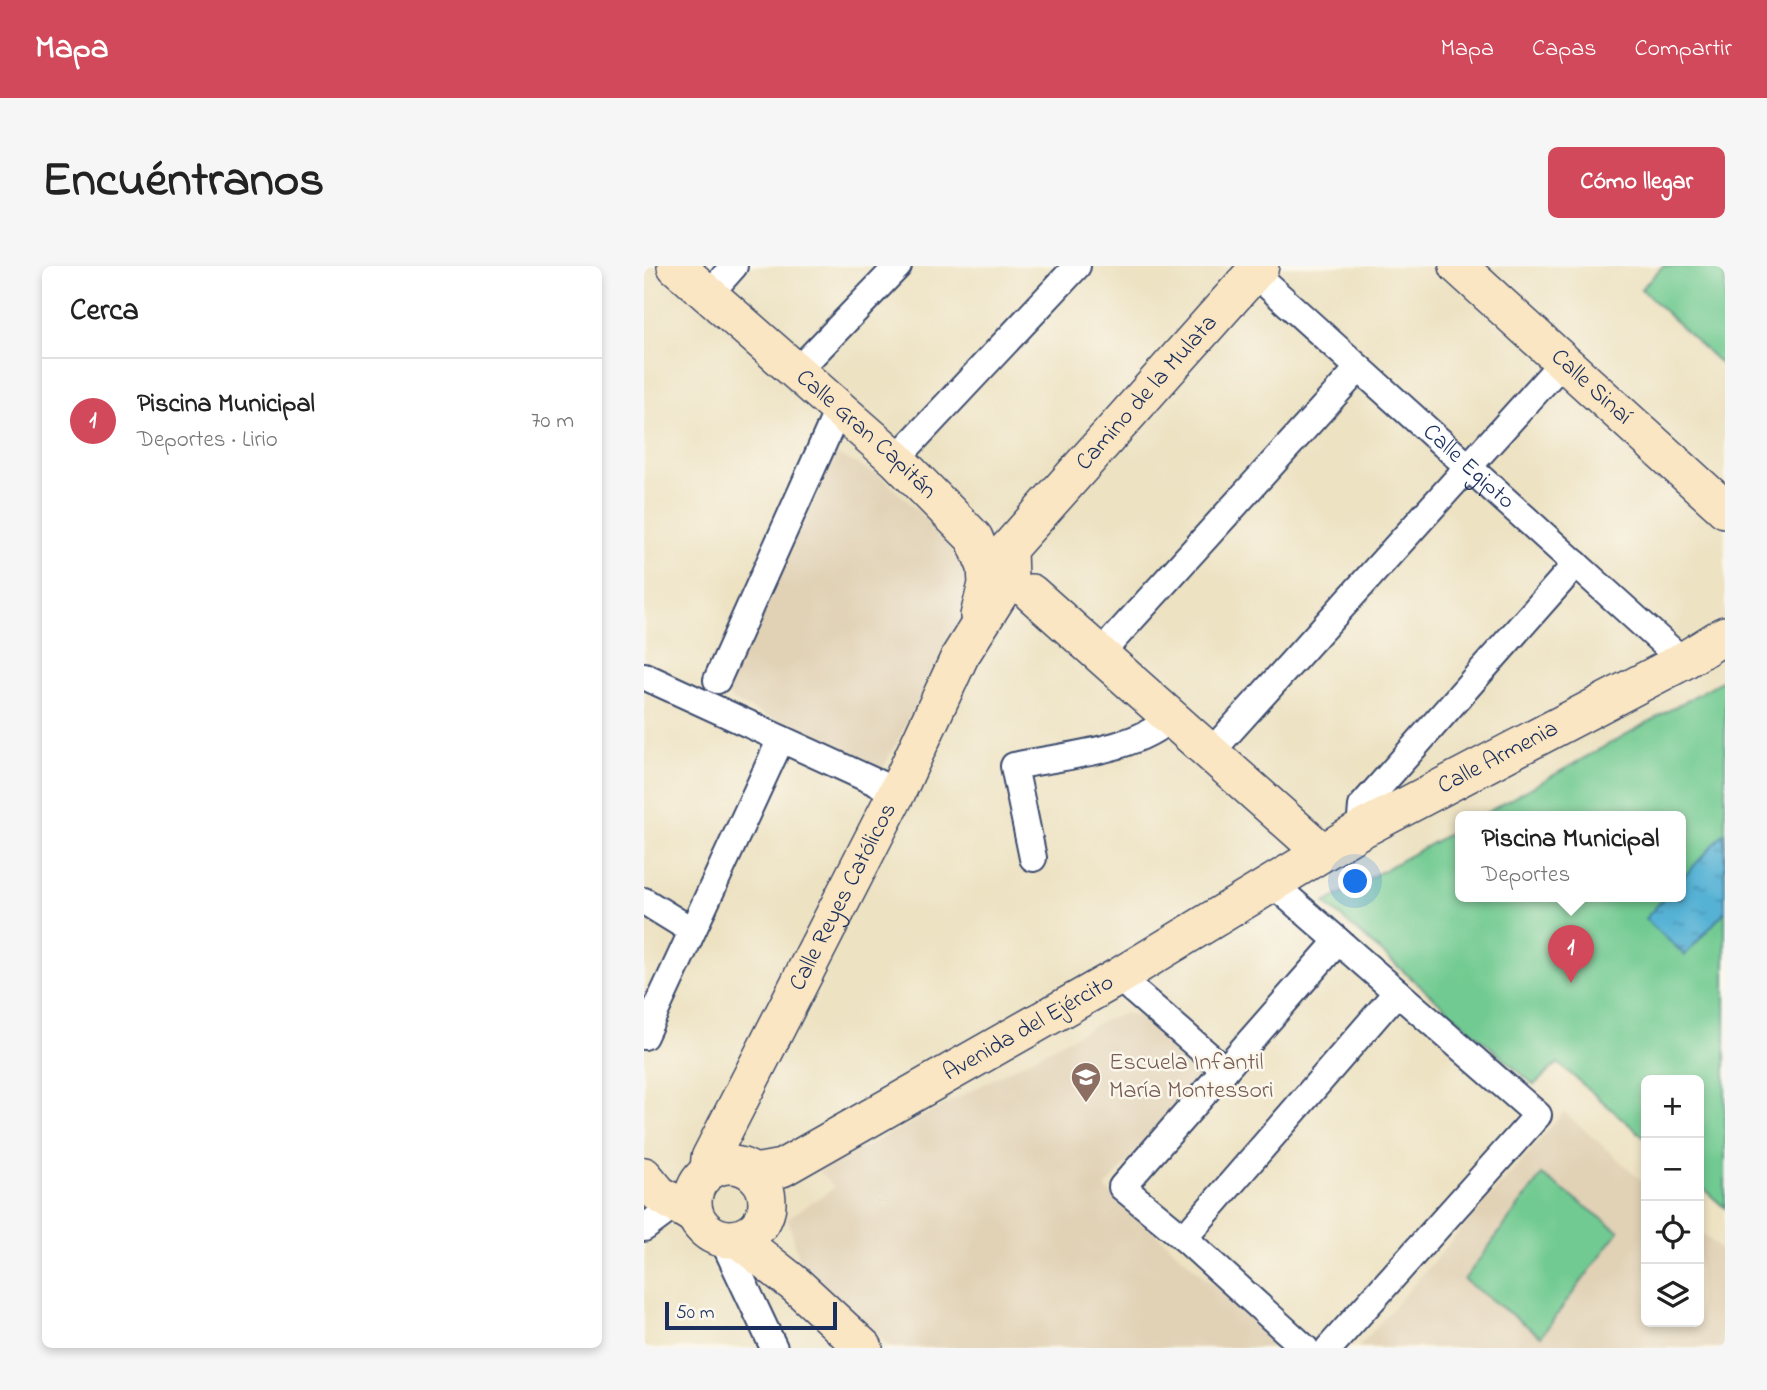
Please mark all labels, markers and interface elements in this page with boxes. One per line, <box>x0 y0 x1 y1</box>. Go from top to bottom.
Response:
text: Mapa <box>35 25 109 73</box>
text: Mapa <box>1441 32 1494 67</box>
text: Capas <box>1532 32 1596 67</box>
text: Compartir <box>1634 32 1732 67</box>
text: Encuéntranos <box>42 146 324 218</box>
button: Cómo llegar <box>1548 147 1725 218</box>
text: Cerca <box>70 290 139 334</box>
street label: Camino de la Mulata <box>1068 307 1226 479</box>
street label: Calle Sinaí <box>1542 341 1640 434</box>
street label: Calle Gran Capitán <box>788 361 945 508</box>
text: Piscina Municipal <box>137 386 315 424</box>
text: 1 <box>89 405 97 438</box>
text: 70 m <box>531 405 574 438</box>
street label: Calle Egipto <box>1414 416 1522 518</box>
text: Deportes · Lirio <box>137 424 278 457</box>
street label: Calle Armenia <box>1432 712 1565 804</box>
street label: Calle Reyes Católicos <box>781 797 906 997</box>
popup <box>1455 811 1686 902</box>
text: Piscina Municipal <box>1482 821 1659 859</box>
text: Deportes <box>1482 859 1570 892</box>
your location <box>1338 864 1372 898</box>
pin: 1 <box>1548 925 1594 983</box>
street label: Avenida del Ejército <box>937 965 1120 1090</box>
place label: Escuela Infantil María Montessori <box>1109 1046 1274 1109</box>
school or university icon: Escuela Infantil María Montessori <box>1069 1060 1103 1104</box>
map controls <box>1641 1075 1704 1327</box>
button: + <box>1641 1075 1704 1138</box>
button: − <box>1641 1138 1704 1201</box>
button: locate <box>1641 1201 1704 1264</box>
button: layers <box>1641 1264 1704 1327</box>
scale bar <box>665 1299 836 1331</box>
text: 50 m <box>676 1300 715 1327</box>

